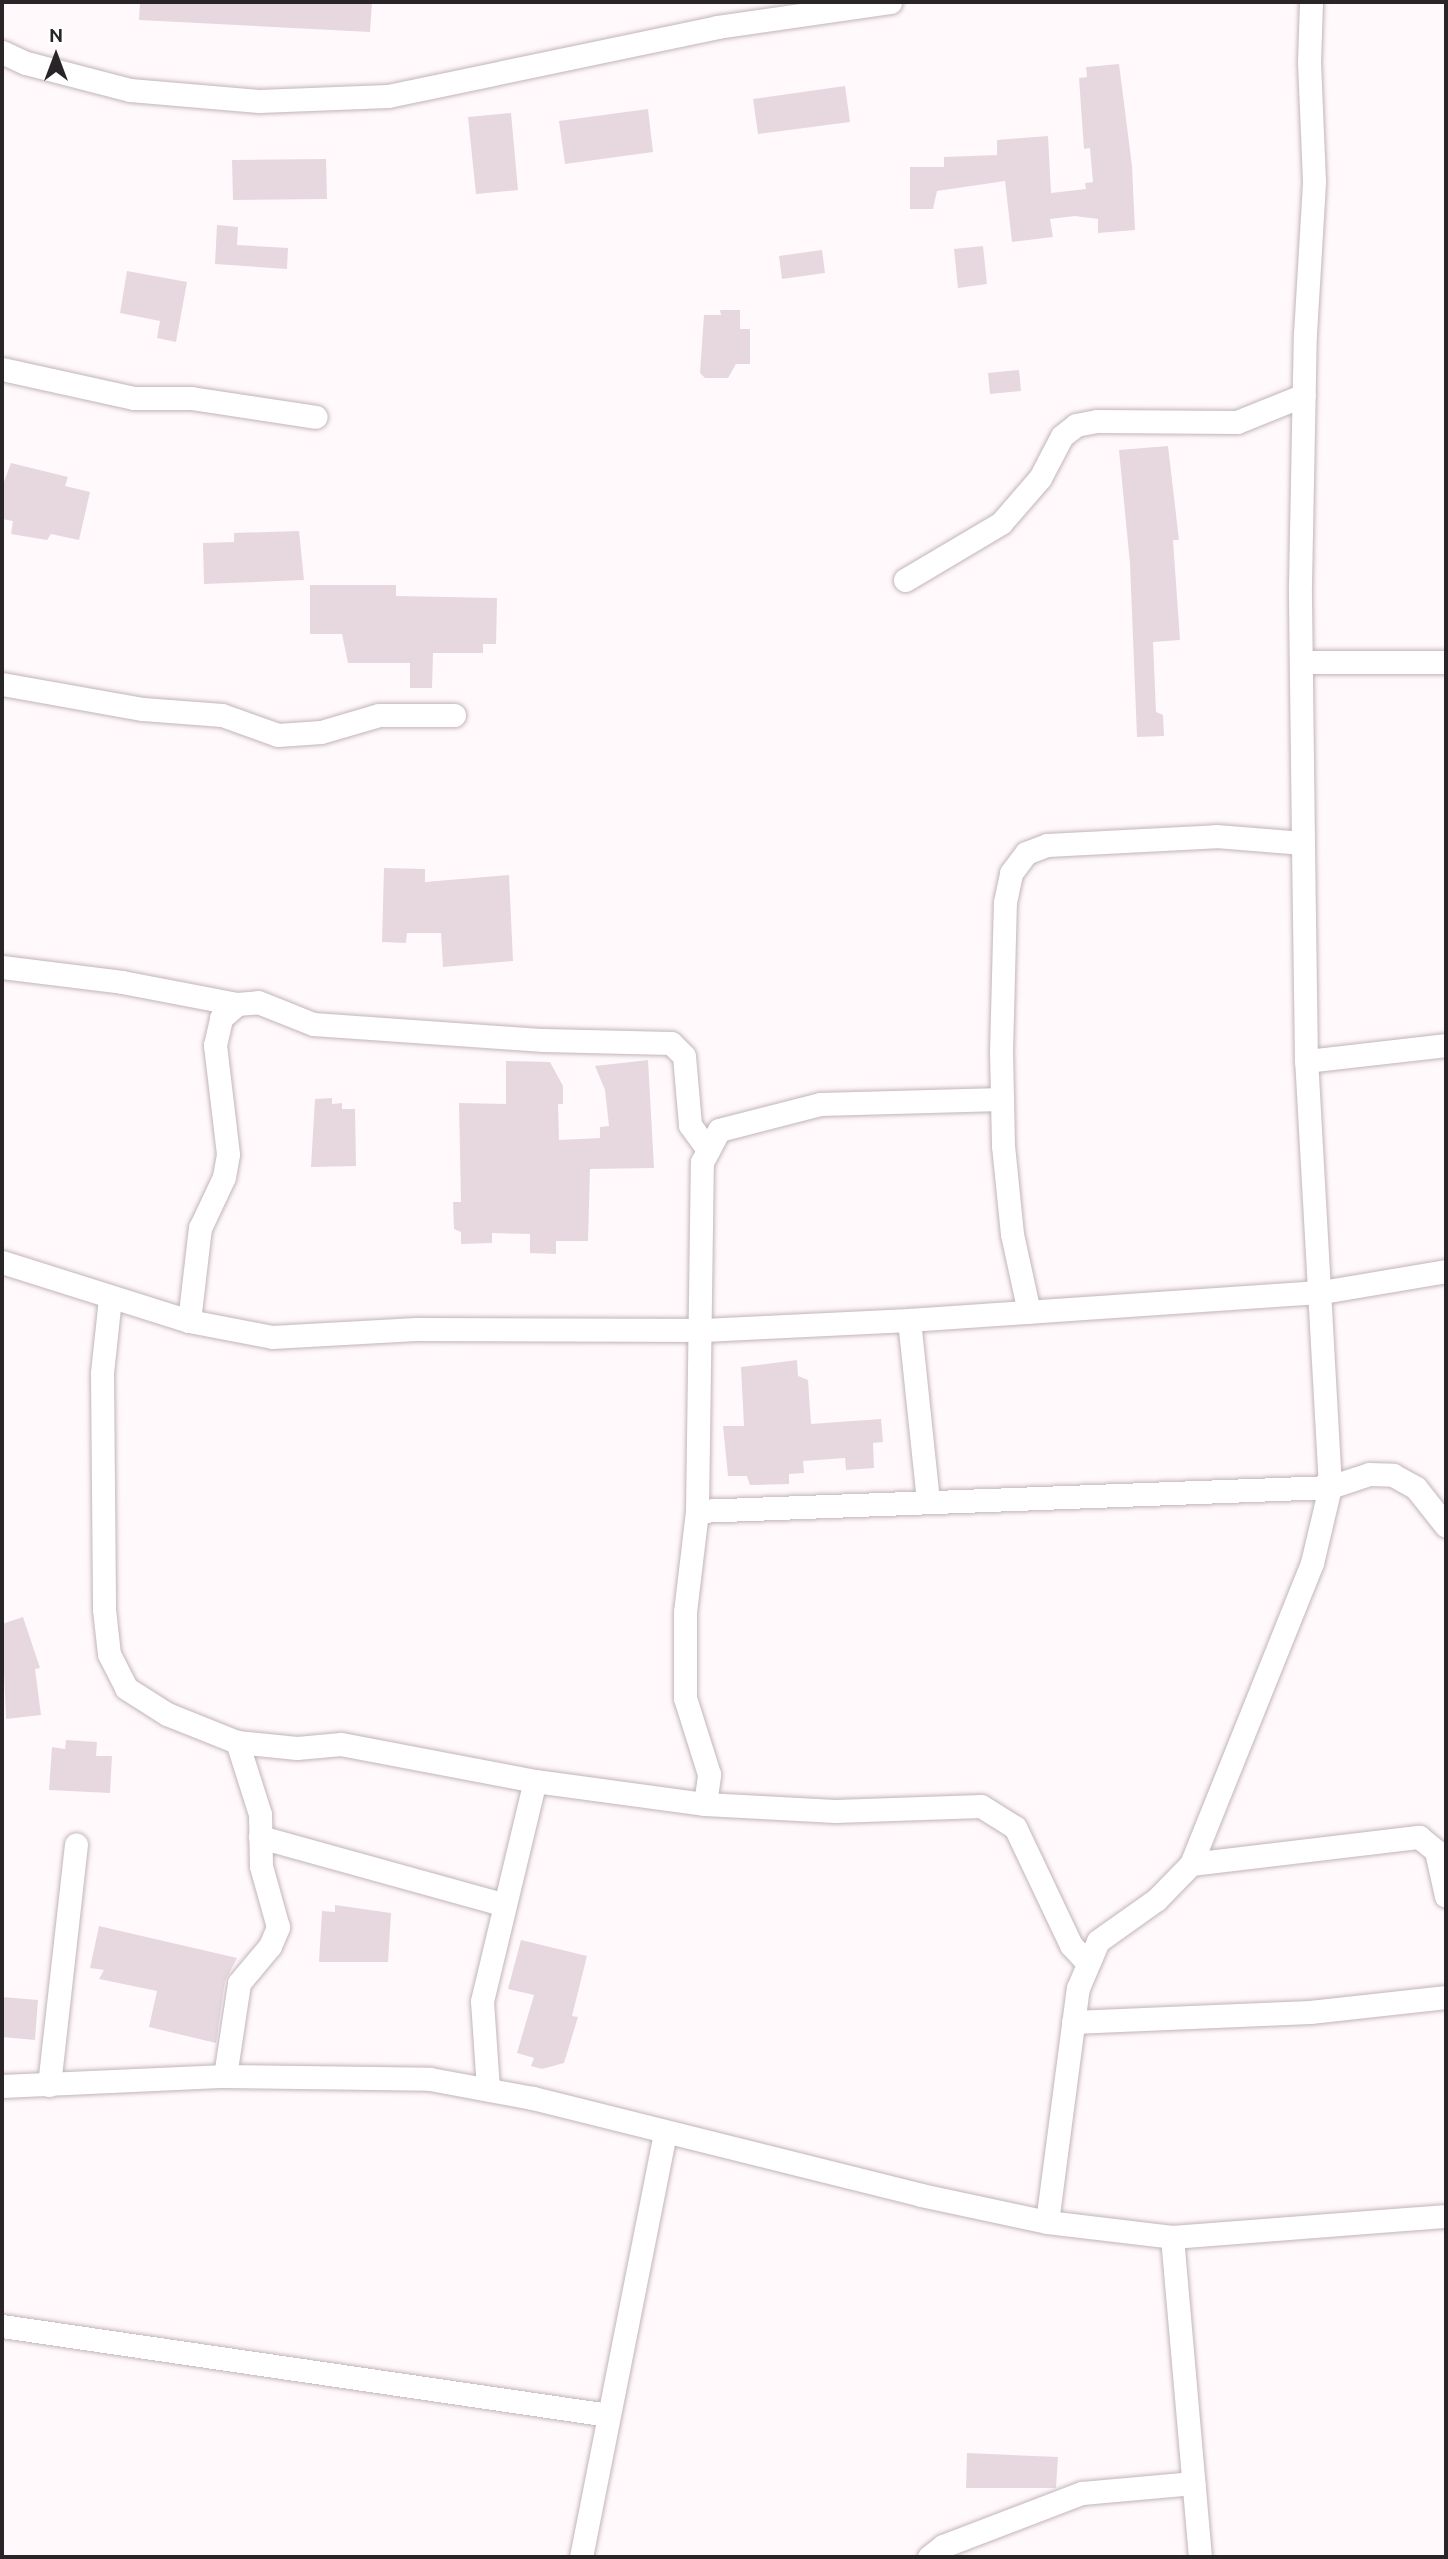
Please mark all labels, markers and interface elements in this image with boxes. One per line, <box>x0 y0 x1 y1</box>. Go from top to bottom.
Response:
north arrow <box>21 21 91 91</box>
text: N <box>49 24 63 46</box>

